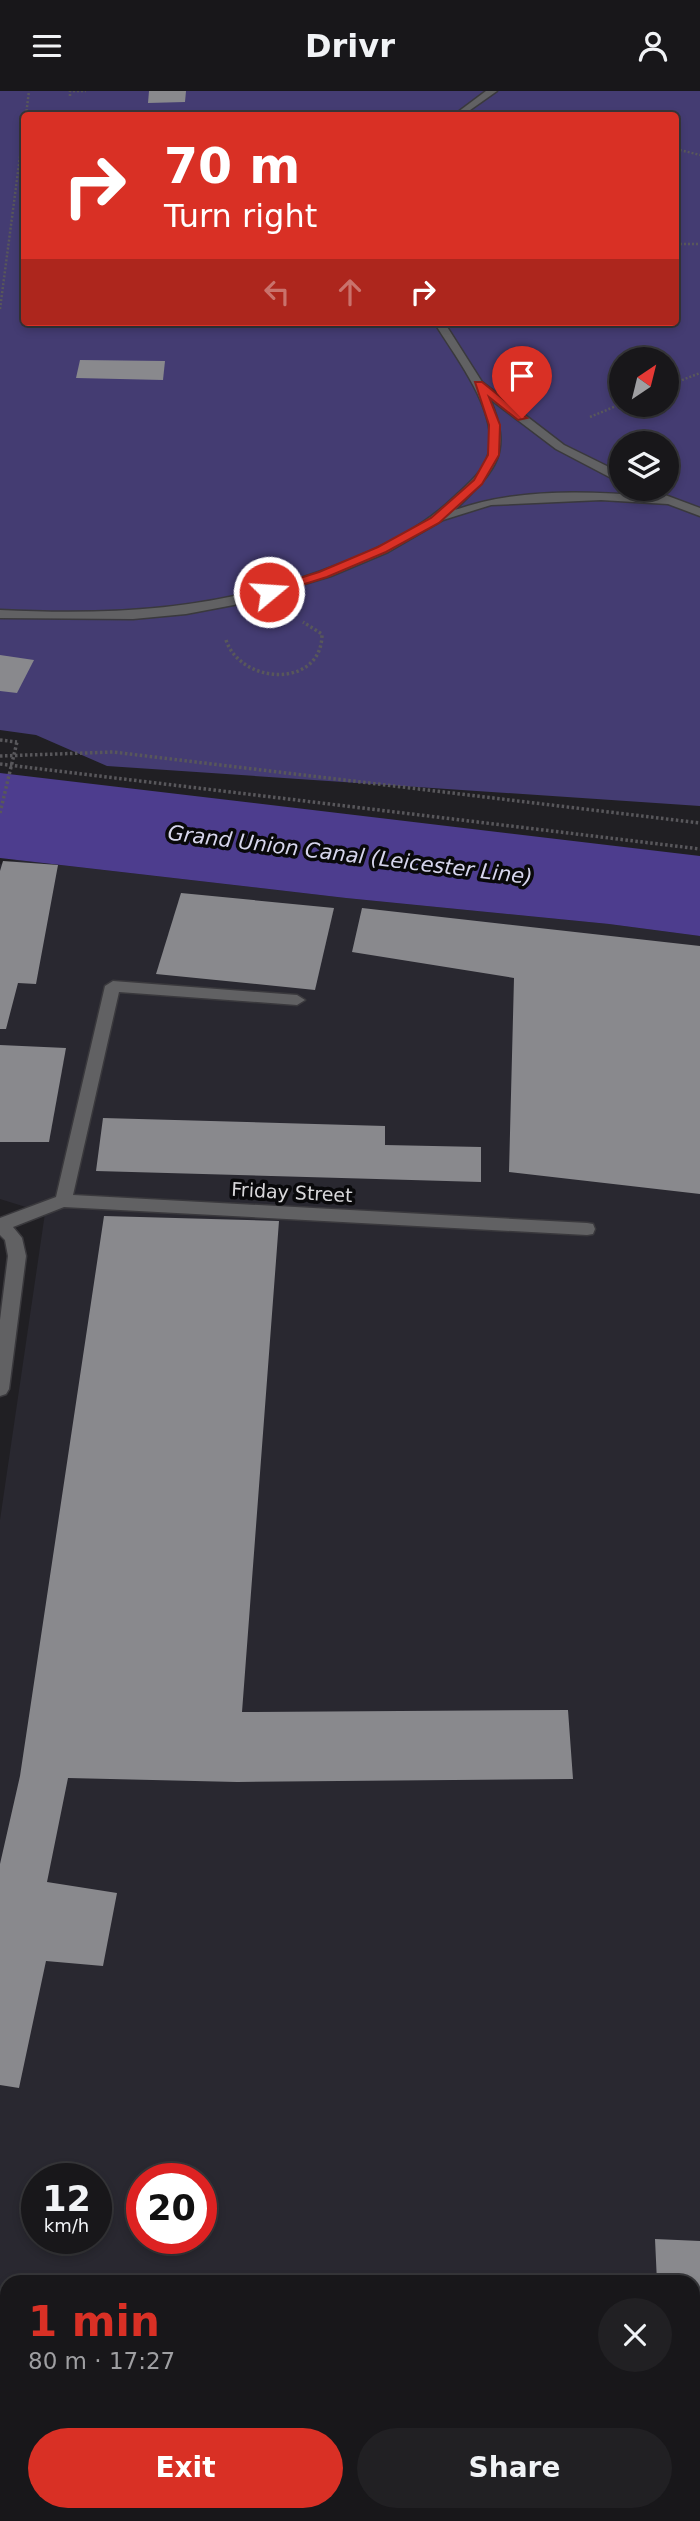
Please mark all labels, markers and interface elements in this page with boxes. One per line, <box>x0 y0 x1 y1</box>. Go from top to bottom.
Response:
icon: menu <box>28 27 66 65</box>
text: Drivr <box>305 27 395 65</box>
icon: person <box>634 27 672 65</box>
text: 70 m <box>164 138 300 195</box>
icon: right <box>49 140 140 231</box>
text: Turn right <box>164 197 317 235</box>
icon: left <box>258 273 296 311</box>
icon: ahead <box>331 273 369 311</box>
icon: right <box>404 273 442 311</box>
pin <box>492 346 552 418</box>
north arrow <box>609 347 679 417</box>
map controls <box>609 347 679 501</box>
icon: arrive <box>503 357 541 395</box>
button: layers <box>609 431 679 501</box>
position arrow <box>232 555 306 629</box>
water label: Grand Union Canal (Leicester Line) <box>166 821 534 889</box>
street label: Friday Street <box>231 1178 353 1206</box>
speed limit sign: 20 <box>126 2163 217 2254</box>
text: 12 <box>42 2179 91 2219</box>
text: km/h <box>44 2215 89 2236</box>
text: 1 min <box>28 2297 160 2346</box>
button: close <box>598 2298 672 2372</box>
text: 80 m · 17:27 <box>28 2348 175 2374</box>
button: Exit <box>28 2428 343 2508</box>
button: Share <box>357 2428 672 2508</box>

